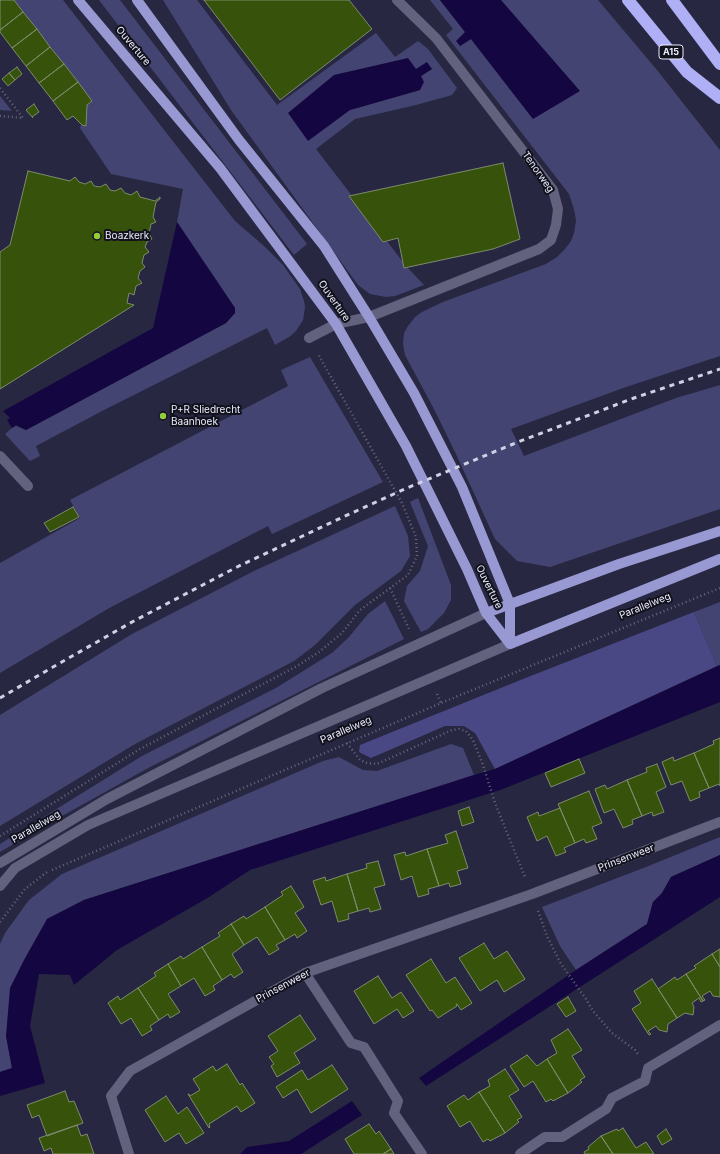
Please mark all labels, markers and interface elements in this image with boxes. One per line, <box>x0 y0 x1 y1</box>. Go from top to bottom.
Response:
street label: Ouverture <box>113 24 153 68</box>
road number: A15 <box>659 45 683 59</box>
street label: Tenorweg <box>520 149 556 195</box>
place label: Boazkerk <box>105 230 149 242</box>
marker: Boazkerk <box>92 231 102 241</box>
street label: Ouverture <box>316 278 352 324</box>
place label: P+R Sliedrecht Baanhoek <box>171 404 240 428</box>
marker: P+R Sliedrecht Baanhoek <box>158 411 168 421</box>
street label: Ouverture <box>473 563 505 611</box>
street label: Parallelweg <box>618 590 672 622</box>
street label: Parallelweg <box>319 714 373 746</box>
street label: Parallelweg <box>9 808 63 846</box>
street label: Prinsenweer <box>596 842 656 874</box>
street label: Prinsenweer <box>254 967 312 1005</box>

